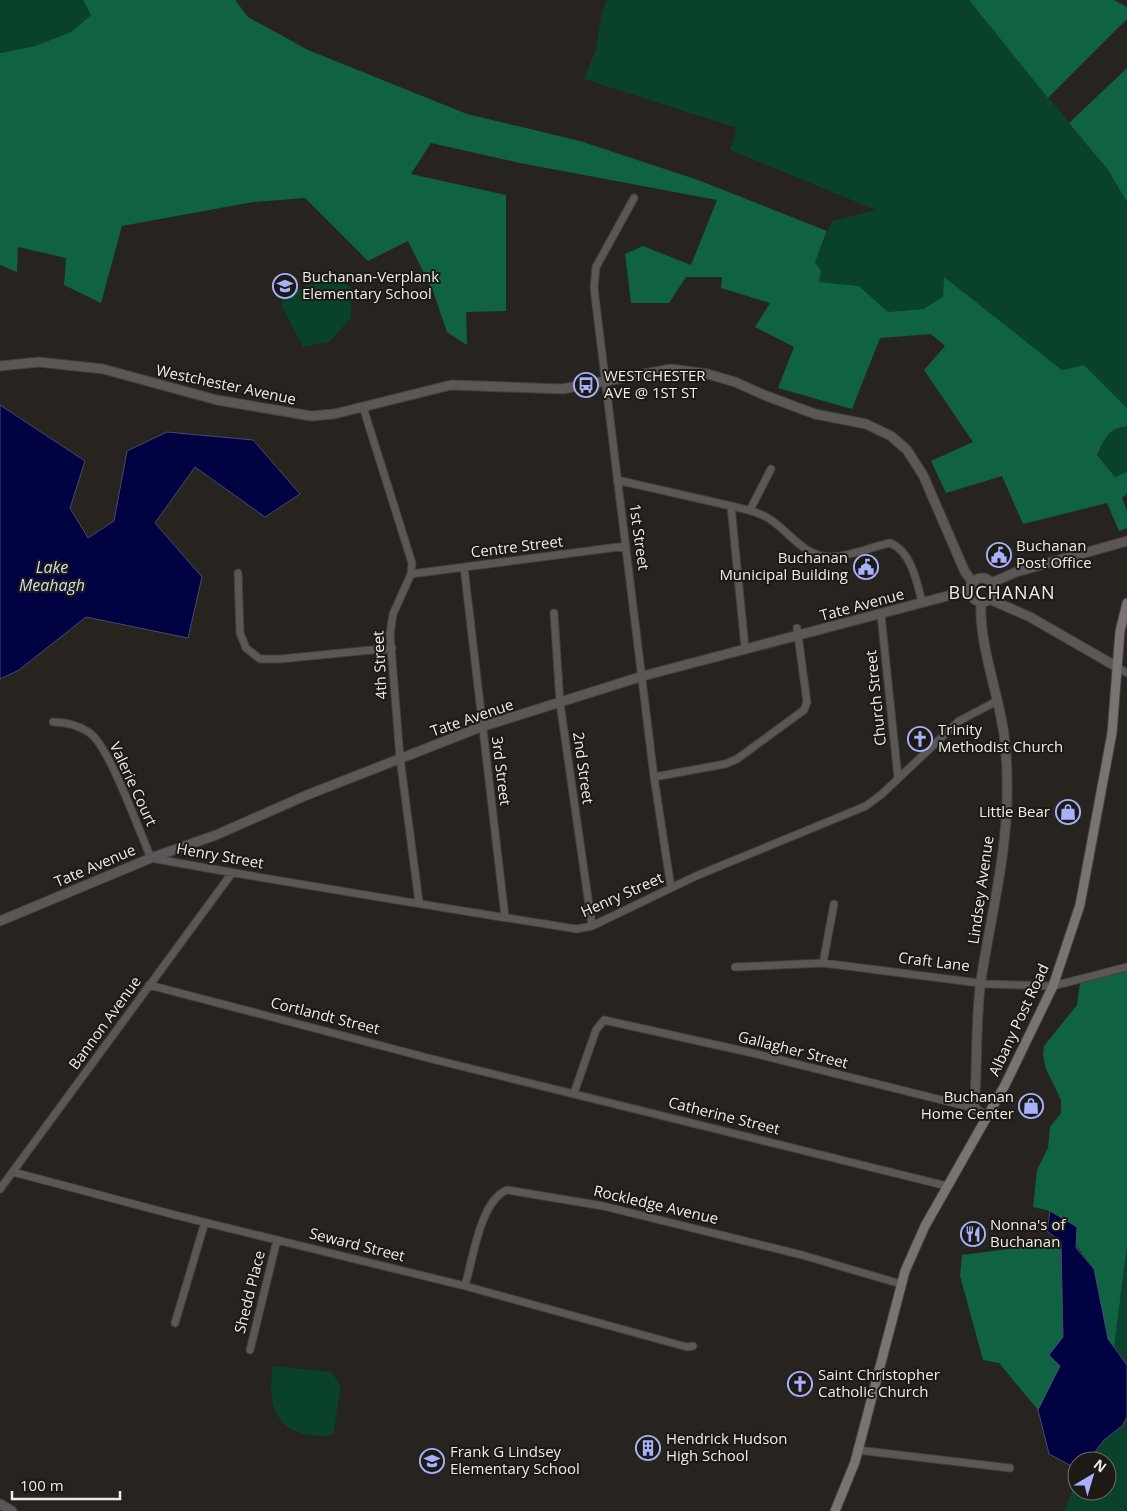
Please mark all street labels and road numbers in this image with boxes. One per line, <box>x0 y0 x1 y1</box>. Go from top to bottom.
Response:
street label: Westchester Avenue <box>154 359 298 409</box>
street label: 1st Street <box>625 502 655 571</box>
street label: Centre Street <box>470 530 564 562</box>
street label: Tate Avenue <box>817 583 906 625</box>
street label: 4th Street <box>367 630 391 700</box>
street label: Church Street <box>860 649 890 747</box>
street label: Tate Avenue <box>428 694 516 741</box>
street label: 2nd Street <box>569 730 599 805</box>
street label: 3rd Street <box>488 735 516 807</box>
street label: Valerie Court <box>106 738 162 829</box>
street label: Lindsey Avenue <box>963 834 998 945</box>
street label: Henry Street <box>175 838 265 873</box>
street label: Tate Avenue <box>51 839 138 891</box>
street label: Henry Street <box>577 867 666 921</box>
street label: Craft Lane <box>897 947 971 975</box>
street label: Albany Post Road <box>983 960 1053 1079</box>
street label: Bannon Avenue <box>64 972 145 1073</box>
street label: Cortlandt Street <box>269 992 382 1038</box>
street label: Gallagher Street <box>736 1026 850 1072</box>
street label: Catherine Street <box>666 1092 782 1139</box>
street label: Rockledge Avenue <box>592 1180 721 1228</box>
street label: Seward Street <box>307 1223 407 1266</box>
street label: Shedd Place <box>229 1248 269 1335</box>

